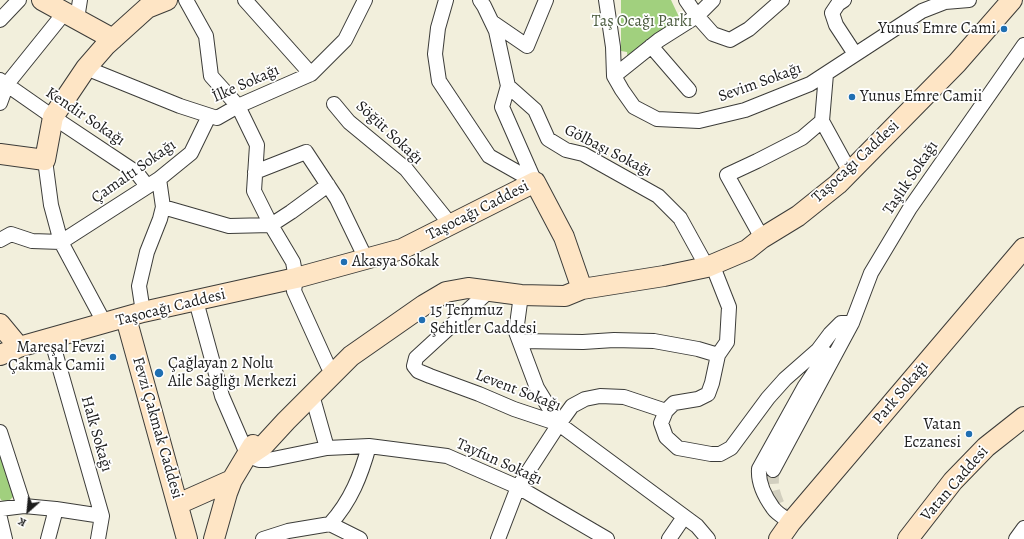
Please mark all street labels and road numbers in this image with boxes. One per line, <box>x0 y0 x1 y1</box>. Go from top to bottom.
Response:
street label: Sevim Sokağı <box>716 59 804 107</box>
street label: İlke Sokağı <box>209 61 283 107</box>
street label: Kendir Sokağı <box>42 83 128 151</box>
street label: Söğüt Sokağı <box>351 97 427 169</box>
street label: Taşocağı Caddesi <box>808 117 904 207</box>
street label: Gölbaşı Sokağı <box>561 121 655 181</box>
street label: Çamaltı Sokağı <box>88 136 180 208</box>
street label: Taşlık Sokağı <box>879 137 943 219</box>
street label: Taşocağı Caddesi <box>424 177 532 245</box>
street label: Taşocağı Caddesi <box>114 285 228 331</box>
street label: Fevzi Çakmak Caddesi <box>128 355 186 501</box>
street label: Park Sokağı <box>869 357 933 429</box>
street label: Levent Sokağı <box>472 366 564 416</box>
street label: Halk Sokağı <box>76 394 116 474</box>
street label: Tayfun Sokağı <box>453 435 545 489</box>
street label: Vatan Caddesi <box>917 442 993 526</box>

